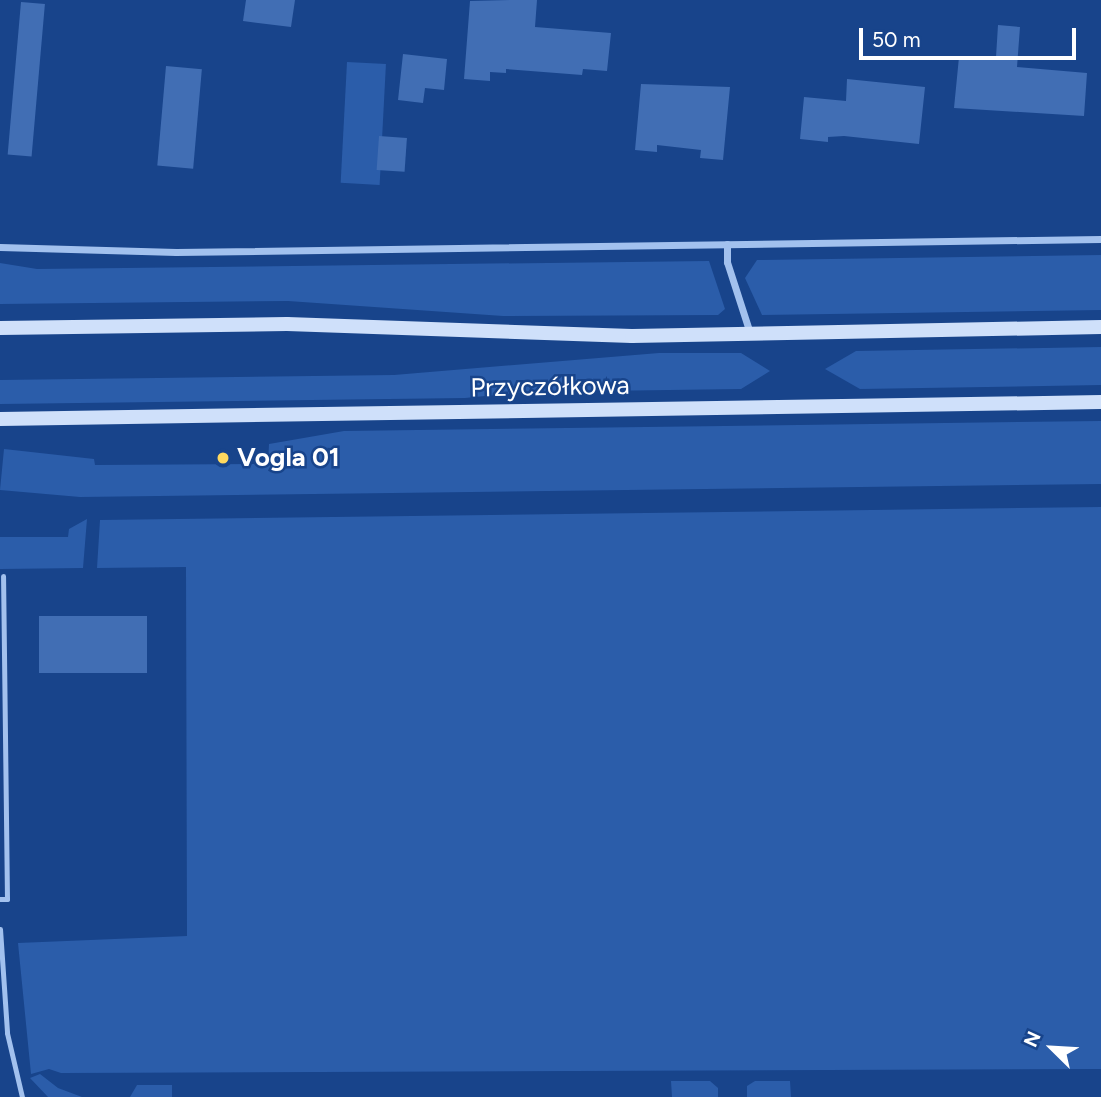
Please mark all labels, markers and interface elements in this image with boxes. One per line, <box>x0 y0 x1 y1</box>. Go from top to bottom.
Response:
scale bar <box>863 14 1080 58</box>
text: 50 m <box>872 27 921 52</box>
street label: Przyczółkowa <box>470 370 630 404</box>
place label: Vogla 01 <box>237 442 340 474</box>
marker: Vogla 01 <box>215 450 231 466</box>
north arrow <box>1017 1013 1087 1083</box>
text: N <box>1019 1028 1046 1051</box>

